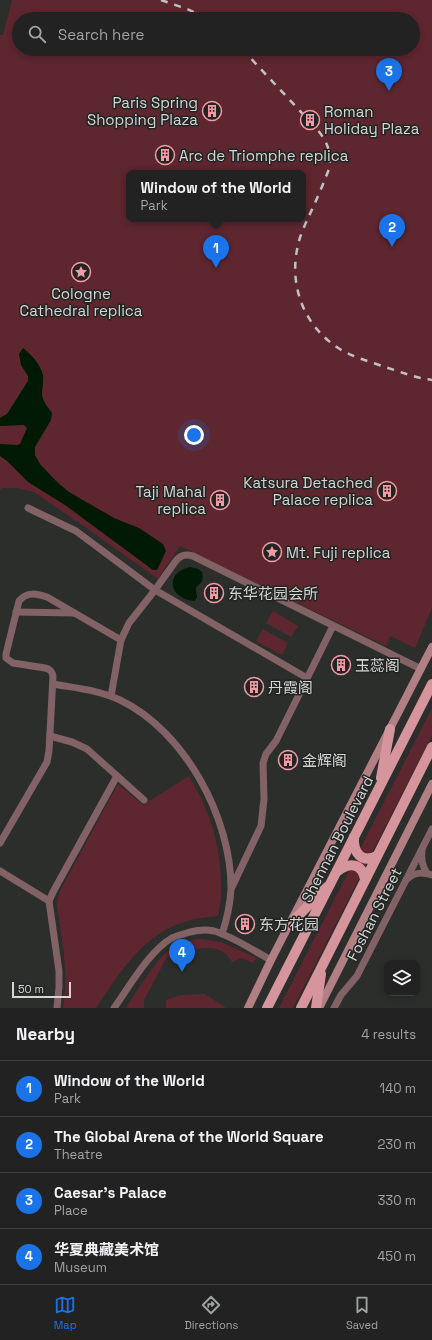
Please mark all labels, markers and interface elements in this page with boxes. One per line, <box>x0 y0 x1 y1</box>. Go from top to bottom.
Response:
search box <box>12 12 420 56</box>
icon: search <box>26 23 48 45</box>
text: Search here <box>58 25 144 44</box>
pin: 3 <box>376 58 402 91</box>
place label: Paris Spring Shopping Plaza <box>87 93 198 129</box>
building icon: Paris Spring Shopping Plaza <box>201 100 223 122</box>
place label: Roman Holiday Plaza <box>324 102 420 138</box>
building icon: Roman Holiday Plaza <box>299 109 321 131</box>
building icon: Arc de Triomphe replica <box>154 144 176 166</box>
place label: Arc de Triomphe replica <box>179 146 349 165</box>
popup <box>126 170 306 222</box>
text: Window of the World <box>141 178 291 197</box>
text: Park <box>141 197 168 214</box>
pin: 2 <box>379 214 405 247</box>
pin: 1 <box>203 235 229 268</box>
place icon: Cologne Cathedral replica <box>70 261 92 283</box>
place label: Cologne Cathedral replica <box>20 284 143 320</box>
your location <box>184 425 204 445</box>
place label: Katsura Detached Palace replica <box>243 473 373 509</box>
building icon: Katsura Detached Palace replica <box>376 480 398 502</box>
place label: Taji Mahal replica <box>136 482 206 518</box>
building icon: Taji Mahal replica <box>209 489 231 511</box>
place icon: Mt. Fuji replica <box>261 541 283 563</box>
place label: Mt. Fuji replica <box>286 543 391 562</box>
building icon: 东华花园会所 <box>203 582 225 604</box>
place label: 东华花园会所 <box>228 584 318 603</box>
building icon: 玉蕊阁 <box>330 654 352 676</box>
place label: 玉蕊阁 <box>355 656 400 675</box>
building icon: 丹霞阁 <box>243 676 265 698</box>
place label: 丹霞阁 <box>268 678 313 697</box>
building icon: 金辉阁 <box>277 749 299 771</box>
place label: 金辉阁 <box>302 751 347 770</box>
street label: Shennan Boulevard <box>297 773 377 905</box>
street label: Foshan Street <box>342 864 406 964</box>
building icon: 东方花园 <box>234 913 256 935</box>
place label: 东方花园 <box>259 915 319 934</box>
pin: 4 <box>169 939 195 972</box>
map controls <box>384 960 420 996</box>
button: layers <box>384 960 420 996</box>
scale bar <box>12 980 71 999</box>
text: 50 m <box>18 982 44 996</box>
text: Nearby <box>16 1023 75 1045</box>
text: 4 results <box>361 1026 416 1043</box>
text: Window of the World <box>54 1071 205 1090</box>
text: 1 <box>26 1080 32 1097</box>
text: 140 m <box>380 1080 416 1097</box>
text: Park <box>54 1090 81 1107</box>
text: The Global Arena of the World Square <box>54 1127 324 1146</box>
text: 2 <box>25 1136 33 1153</box>
text: 230 m <box>378 1136 416 1153</box>
text: Theatre <box>54 1146 103 1163</box>
text: Caesar's Palace <box>54 1183 167 1202</box>
text: 3 <box>25 1192 33 1209</box>
text: 330 m <box>377 1192 416 1209</box>
text: Place <box>54 1202 88 1219</box>
text: 华夏典藏美术馆 <box>54 1240 159 1259</box>
text: 4 <box>25 1248 33 1265</box>
text: 450 m <box>377 1248 416 1265</box>
text: Museum <box>54 1259 107 1276</box>
tab: Map <box>54 1294 77 1332</box>
tab: Directions <box>184 1294 238 1332</box>
tab: Saved <box>346 1294 378 1332</box>

